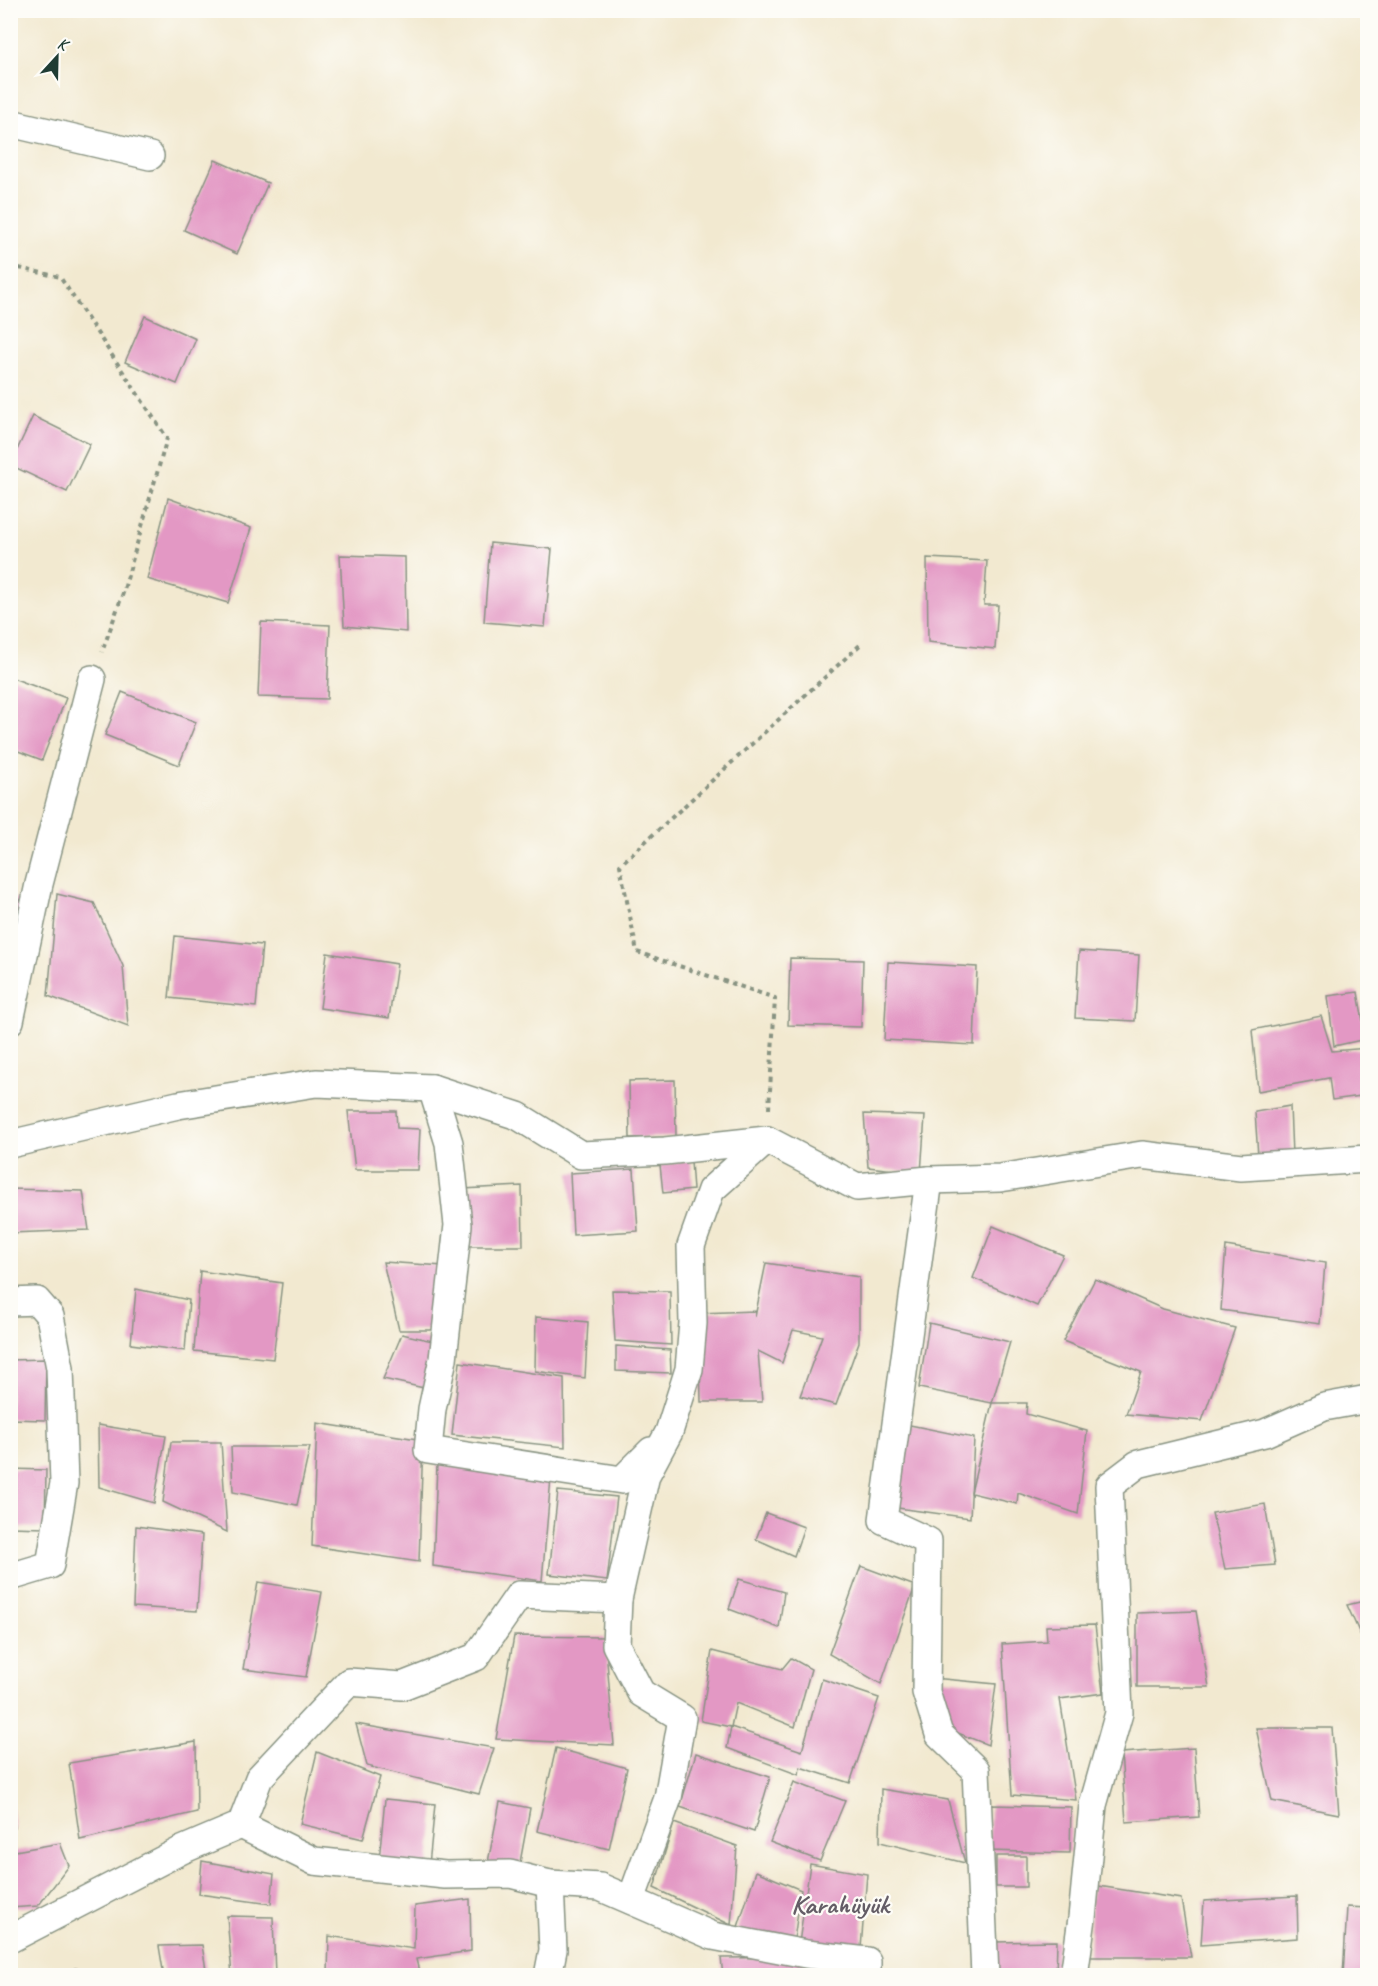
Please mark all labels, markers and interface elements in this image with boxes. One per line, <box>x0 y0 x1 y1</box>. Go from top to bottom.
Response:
north arrow <box>27 27 87 87</box>
text: K <box>55 33 73 56</box>
district label: Karahüyük <box>791 1887 892 1921</box>

